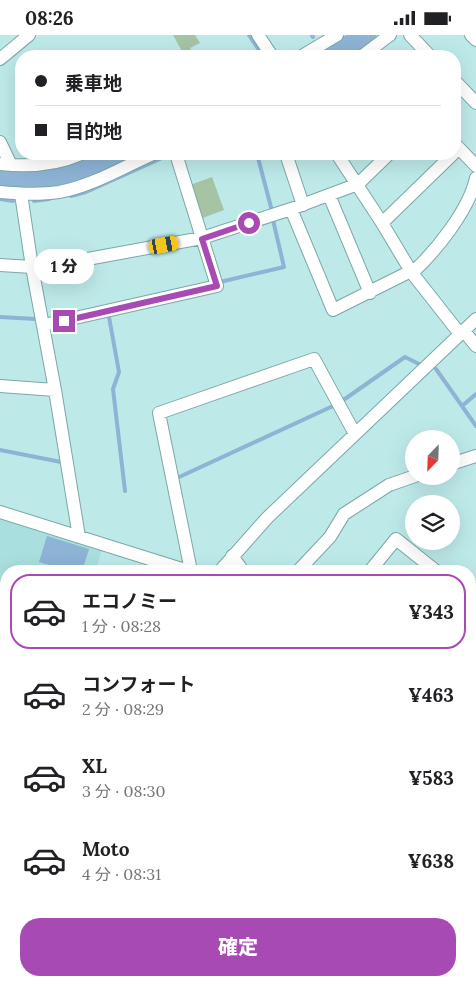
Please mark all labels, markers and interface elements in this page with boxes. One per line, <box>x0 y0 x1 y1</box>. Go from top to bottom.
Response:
text: 08:26 <box>25 6 74 30</box>
text: 乗車地 <box>65 71 122 95</box>
text: 目的地 <box>65 119 122 143</box>
route start <box>238 212 260 234</box>
car <box>147 235 180 255</box>
callout: 1 分 <box>34 249 94 283</box>
text: 1 分 <box>51 256 77 276</box>
route end <box>53 310 75 332</box>
north arrow <box>405 430 460 485</box>
map controls <box>405 430 460 550</box>
button: layers <box>405 495 460 550</box>
icon: car <box>22 589 67 634</box>
text: エコノミー <box>82 589 177 613</box>
text: ¥343 <box>409 600 454 624</box>
text: 1 分 · 08:28 <box>82 616 161 636</box>
icon: car <box>22 672 67 717</box>
text: コンフォート <box>82 672 195 696</box>
text: ¥463 <box>408 683 454 707</box>
text: 2 分 · 08:29 <box>82 699 164 719</box>
text: XL <box>82 754 107 778</box>
icon: car <box>22 755 67 800</box>
text: ¥583 <box>409 766 454 790</box>
text: 3 分 · 08:30 <box>82 781 165 801</box>
text: Moto <box>82 837 129 861</box>
icon: car <box>22 838 67 883</box>
text: ¥638 <box>408 849 454 873</box>
text: 4 分 · 08:31 <box>82 864 161 884</box>
button: 確定 <box>20 918 456 976</box>

